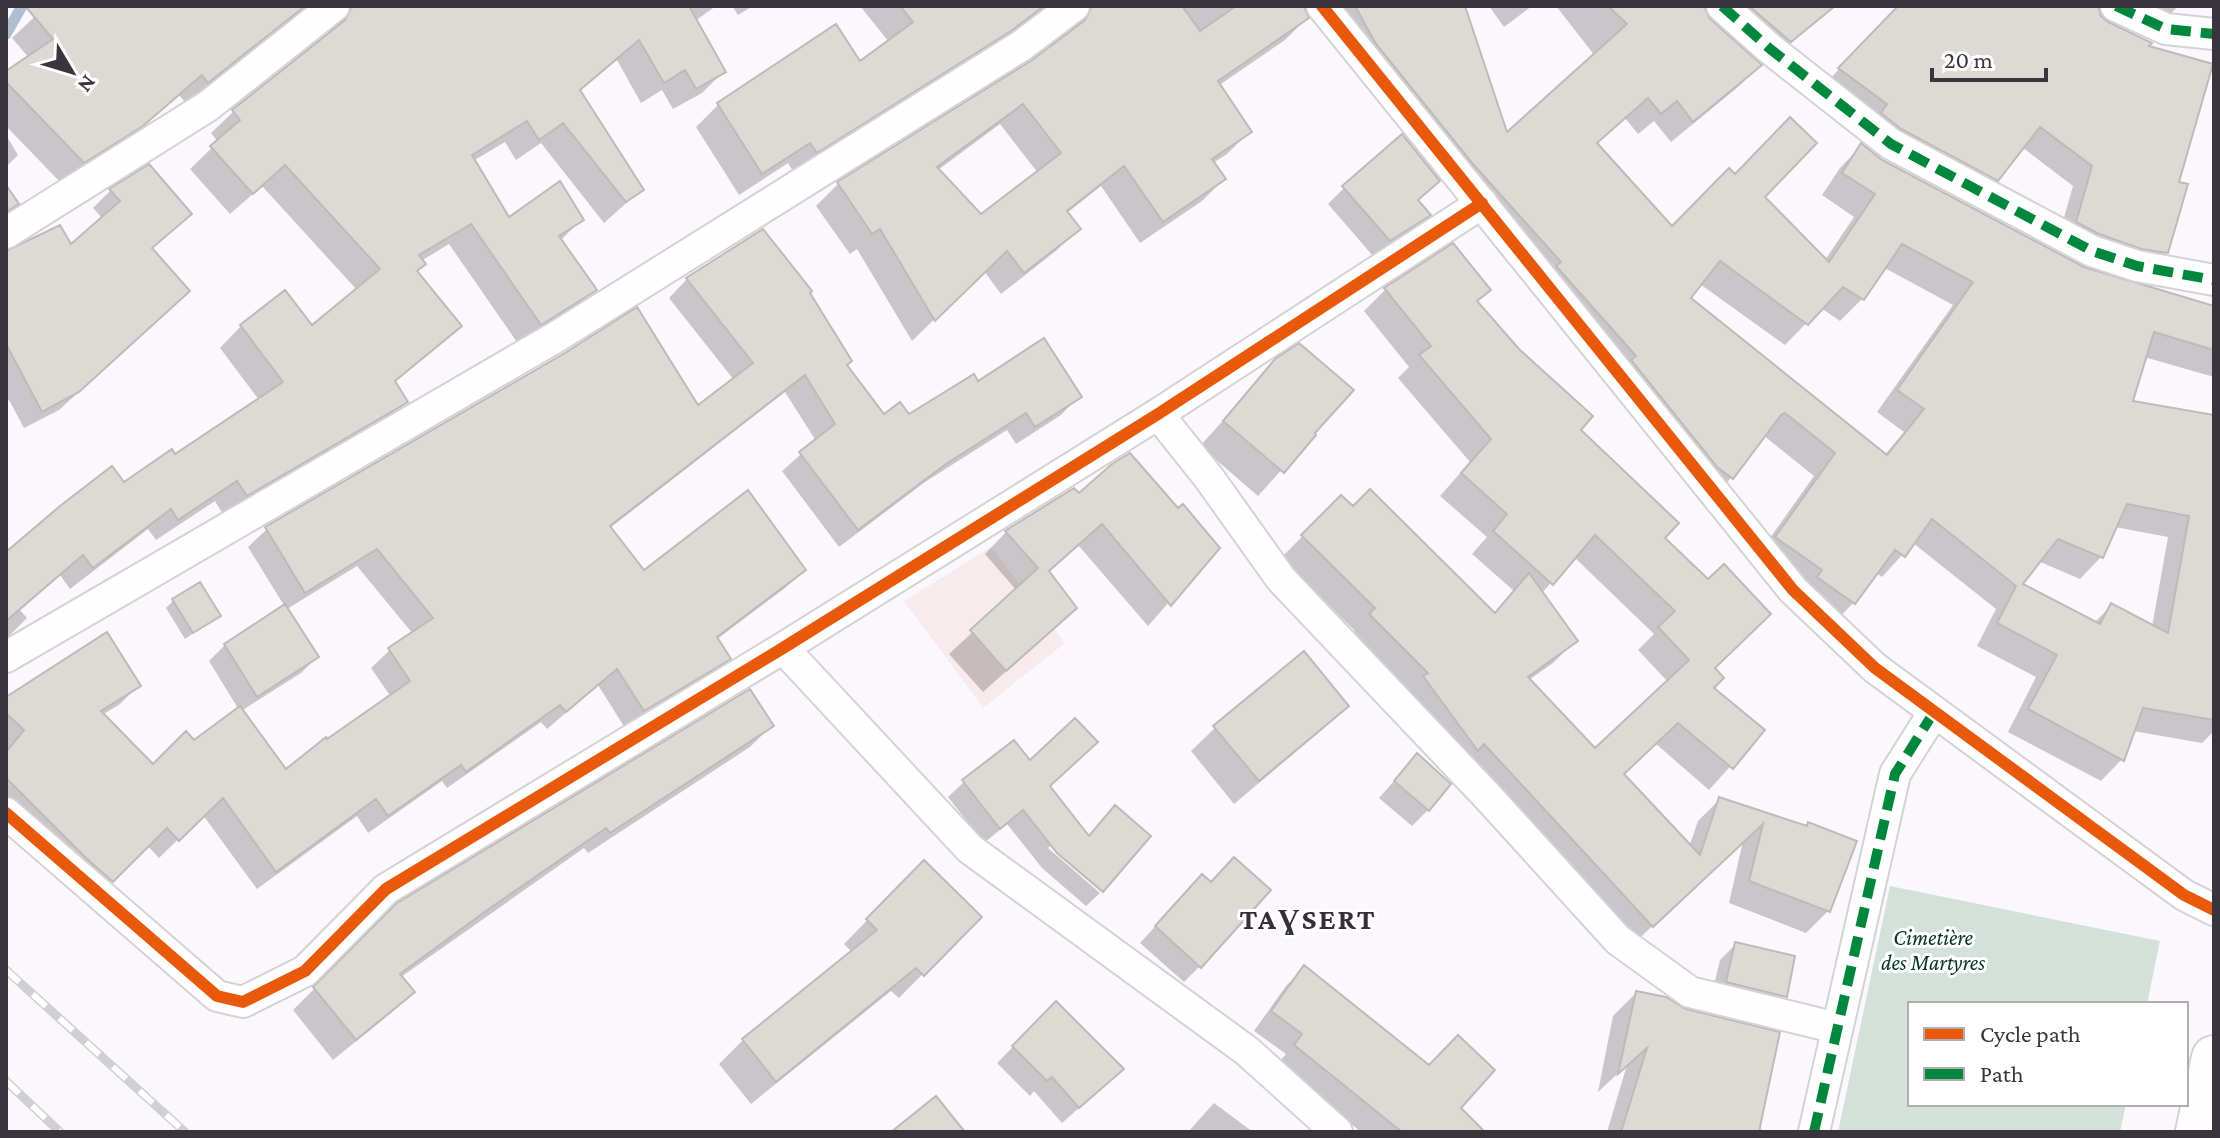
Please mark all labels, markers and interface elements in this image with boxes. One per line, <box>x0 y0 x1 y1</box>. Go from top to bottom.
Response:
north arrow <box>32 32 112 112</box>
scale bar <box>1932 32 2046 82</box>
text: 20 m <box>1944 46 1993 73</box>
text: N <box>73 70 102 98</box>
district label: TAƔSERT <box>1239 902 1377 935</box>
park label: Cimetière des Martyres <box>1881 925 1985 975</box>
legend <box>1908 1002 2188 1106</box>
text: Cycle path <box>1980 1020 2081 1047</box>
text: Path <box>1980 1060 2024 1087</box>

